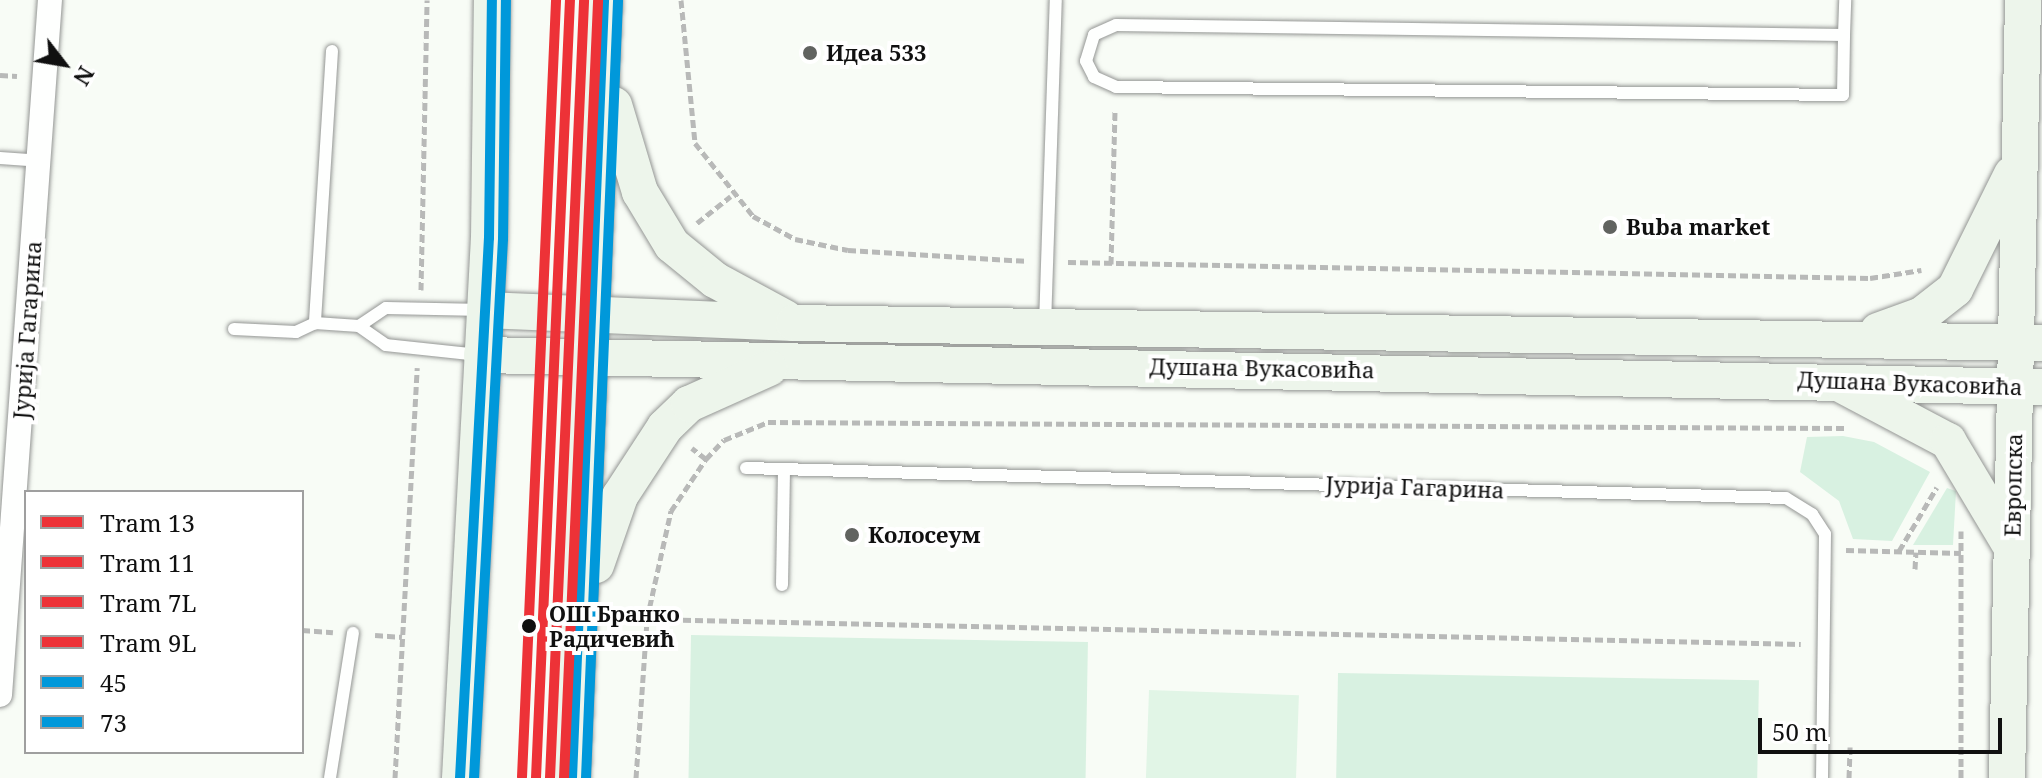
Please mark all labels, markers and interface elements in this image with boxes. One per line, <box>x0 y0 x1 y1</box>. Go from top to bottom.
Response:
north arrow <box>24 24 104 104</box>
place label: Идеа 533 <box>826 40 926 66</box>
marker: Идеа 533 <box>801 44 819 62</box>
text: N <box>67 61 102 92</box>
place label: Buba market <box>1626 214 1770 240</box>
marker: Buba market <box>1601 218 1619 236</box>
street label: Јурија Гагарина <box>8 240 46 420</box>
street label: Душана Вукасовића <box>1149 353 1375 383</box>
street label: Душана Вукасовића <box>1797 366 2023 400</box>
street label: Европска <box>1999 433 2027 537</box>
street label: Јурија Гагарина <box>1325 471 1505 503</box>
legend <box>24 490 304 754</box>
text: Tram 13 <box>100 506 195 539</box>
place label: Колосеум <box>868 522 980 548</box>
marker: Колосеум <box>843 526 861 544</box>
text: Tram 11 <box>100 546 195 579</box>
text: Tram 7L <box>100 586 196 619</box>
place label: ОШ Бранко Радичевић <box>549 600 680 652</box>
marker: ОШ Бранко Радичевић <box>516 613 542 639</box>
text: Tram 9L <box>100 626 196 659</box>
text: 45 <box>100 666 127 699</box>
scale bar <box>1762 702 2006 752</box>
text: 73 <box>100 706 127 739</box>
text: 50 m <box>1772 715 1828 748</box>

